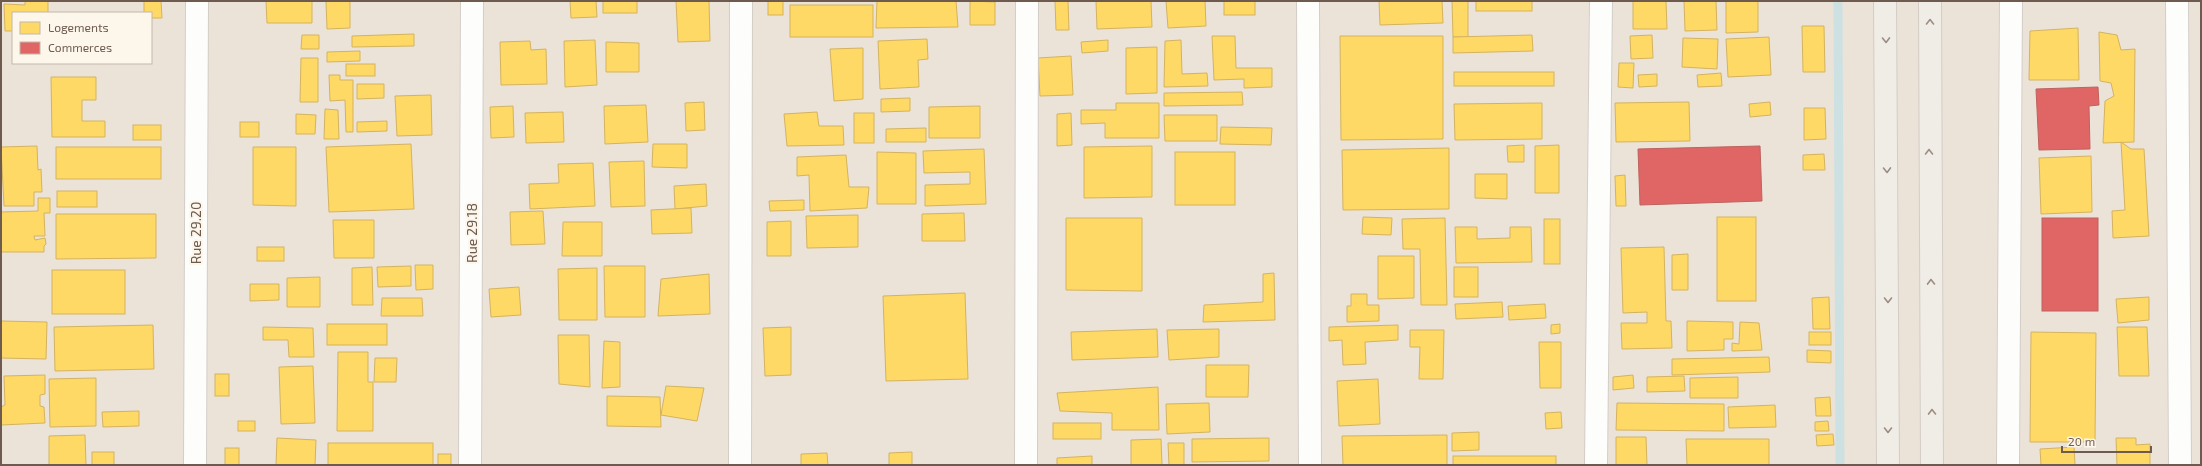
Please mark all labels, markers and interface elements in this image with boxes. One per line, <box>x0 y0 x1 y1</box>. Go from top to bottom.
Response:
legend <box>12 12 152 64</box>
one-way arrow <box>1926 19 1934 25</box>
text: Logements <box>48 20 109 34</box>
one-way arrow <box>1882 37 1890 43</box>
text: Commerces <box>48 40 112 54</box>
one-way arrow <box>1925 149 1934 155</box>
one-way arrow <box>1883 167 1891 173</box>
street label: Rue 29.20 <box>187 202 204 264</box>
street label: Rue 29.18 <box>463 203 480 263</box>
one-way arrow <box>1927 279 1935 285</box>
one-way arrow <box>1884 297 1892 303</box>
one-way arrow <box>1928 409 1936 415</box>
one-way arrow <box>1884 427 1892 433</box>
scale bar <box>2062 428 2151 454</box>
text: 20 m <box>2068 434 2095 448</box>

